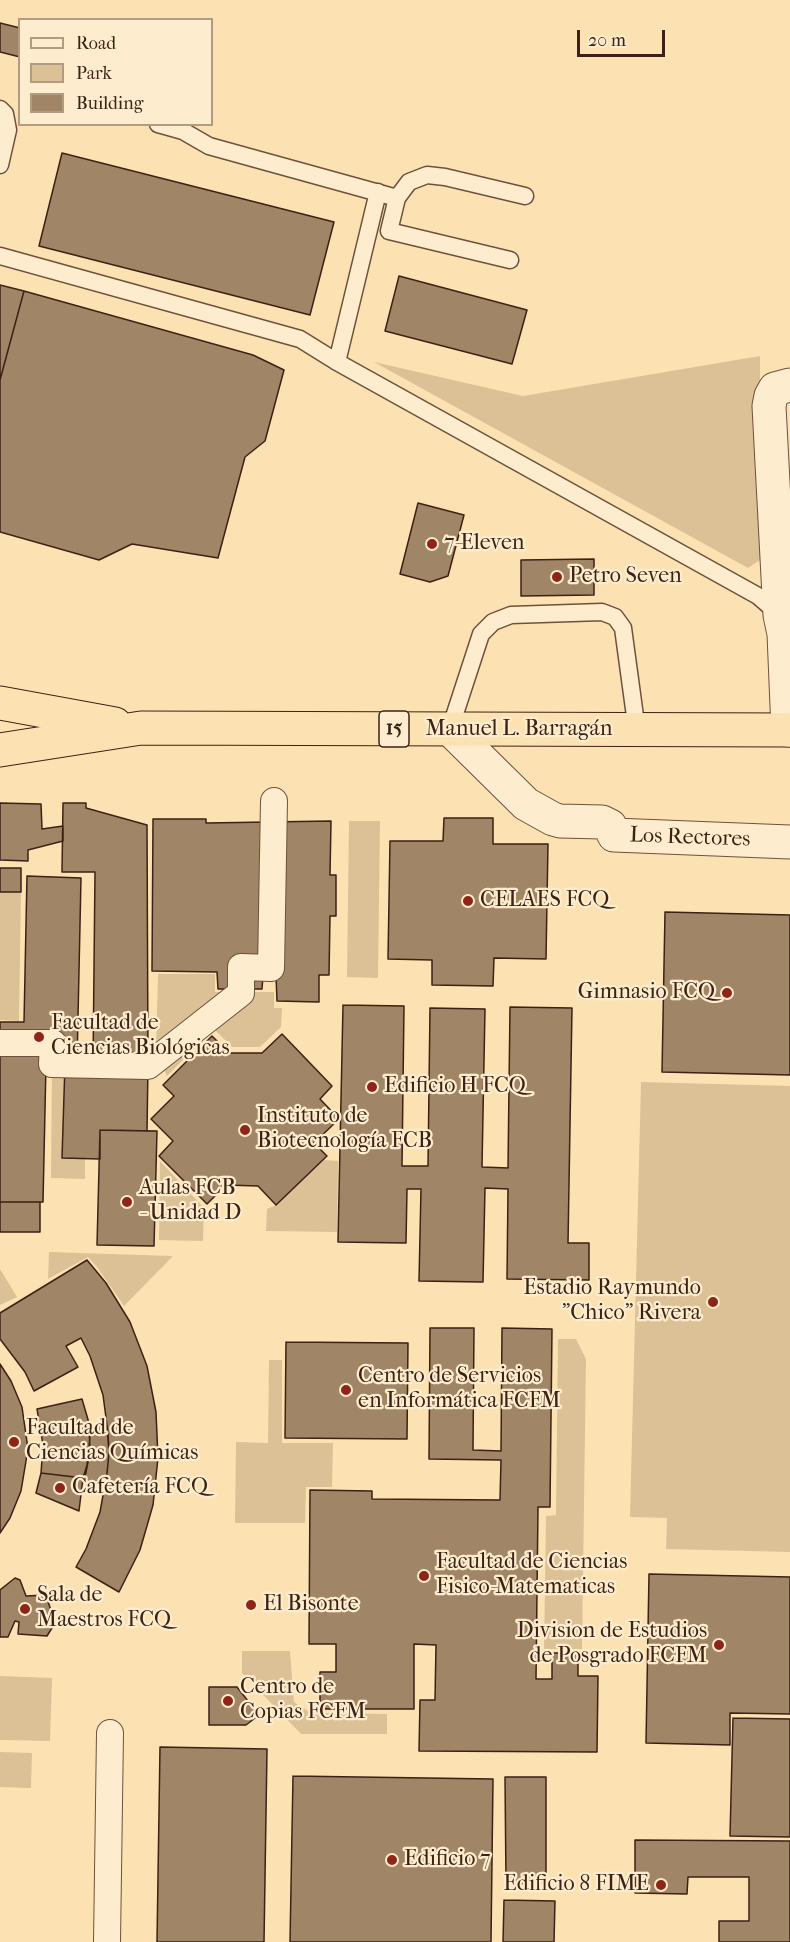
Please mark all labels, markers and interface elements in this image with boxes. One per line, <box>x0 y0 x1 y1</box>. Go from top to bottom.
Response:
legend <box>18 18 213 126</box>
scale bar <box>580 18 668 56</box>
text: 20 m <box>588 30 626 51</box>
text: Road <box>76 33 116 54</box>
text: Park <box>76 63 112 84</box>
text: Building <box>76 93 143 114</box>
place label: 7-Eleven <box>444 531 525 557</box>
marker: 7-Eleven <box>425 537 439 551</box>
place label: Petro Seven <box>569 564 682 590</box>
marker: Petro Seven <box>550 570 564 584</box>
road number: 15 <box>379 711 409 747</box>
street label: Manuel L. Barragán <box>425 717 613 743</box>
street label: Los Rectores <box>629 823 751 853</box>
place label: CELAES FCQ <box>480 888 609 914</box>
marker: CELAES FCQ <box>461 894 475 908</box>
place label: Gimnasio FCQ <box>578 980 715 1006</box>
marker: Gimnasio FCQ <box>720 986 734 1000</box>
place label: Facultad de Ciencias Biológicas <box>51 1011 230 1062</box>
marker: Facultad de Ciencias Biológicas <box>32 1030 46 1044</box>
place label: Edificio H FCQ <box>384 1074 526 1100</box>
marker: Edificio H FCQ <box>365 1080 379 1094</box>
place label: Instituto de Biotecnología FCB <box>257 1104 432 1156</box>
marker: Instituto de Biotecnología FCB <box>238 1123 252 1137</box>
place label: Aulas FCB - Unidad D <box>139 1176 241 1228</box>
marker: Aulas FCB - Unidad D <box>120 1195 134 1209</box>
place label: Estadio Raymundo "Chico" Rivera <box>523 1276 701 1328</box>
marker: Estadio Raymundo "Chico" Rivera <box>706 1295 720 1309</box>
place label: Centro de Servicios en Informática FCFM <box>358 1364 561 1416</box>
marker: Centro de Servicios en Informática FCFM <box>339 1383 353 1397</box>
place label: Facultad de Ciencias Químicas <box>26 1416 198 1468</box>
marker: Facultad de Ciencias Químicas <box>7 1435 21 1449</box>
place label: Cafetería FCQ <box>72 1475 208 1501</box>
marker: Cafetería FCQ <box>53 1481 67 1495</box>
place label: Facultad de Ciencias Fisico-Matematicas <box>436 1550 627 1602</box>
marker: Facultad de Ciencias Fisico-Matematicas <box>417 1569 431 1583</box>
place label: Sala de Maestros FCQ <box>37 1583 171 1634</box>
place label: El Bisonte <box>263 1592 359 1618</box>
marker: El Bisonte <box>244 1598 258 1612</box>
marker: Sala de Maestros FCQ <box>18 1602 32 1616</box>
place label: Division de Estudios de Posgrado FCFM <box>517 1619 707 1670</box>
marker: Division de Estudios de Posgrado FCFM <box>712 1638 726 1652</box>
place label: Centro de Copias FCFM <box>240 1675 366 1726</box>
marker: Centro de Copias FCFM <box>221 1694 235 1708</box>
place label: Edificio 7 <box>404 1847 491 1873</box>
marker: Edificio 7 <box>385 1853 399 1867</box>
place label: Edificio 8 FIME <box>503 1872 649 1898</box>
marker: Edificio 8 FIME <box>654 1878 668 1892</box>

